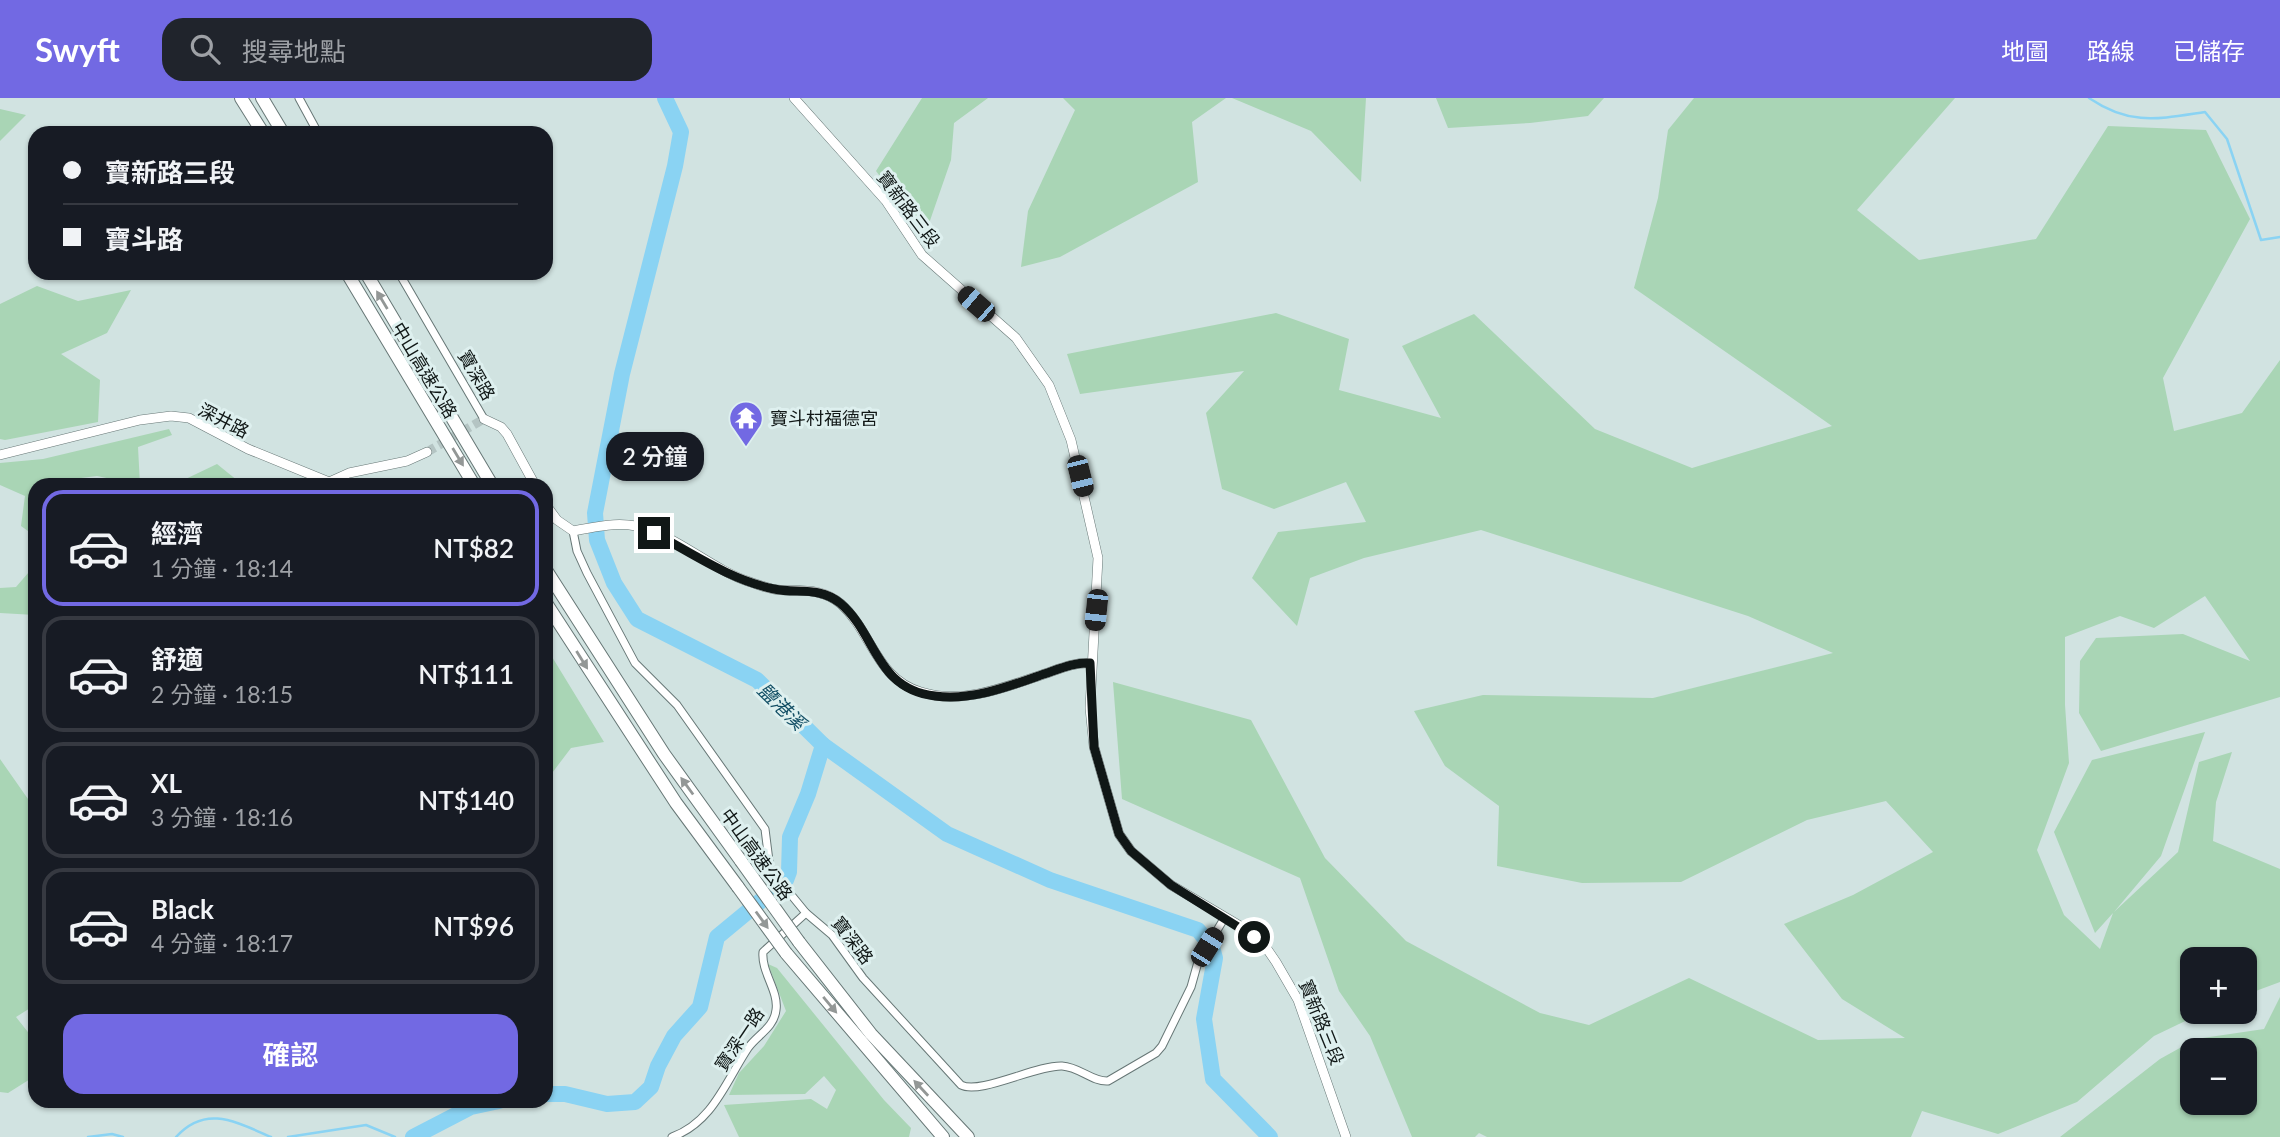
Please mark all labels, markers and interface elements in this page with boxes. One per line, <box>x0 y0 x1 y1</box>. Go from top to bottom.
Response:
search box <box>162 18 652 81</box>
text: Swyft <box>35 29 120 69</box>
icon: search <box>186 30 224 68</box>
text: 搜尋地點 <box>242 35 346 67</box>
text: 地圖 <box>2001 36 2049 65</box>
text: 路線 <box>2087 36 2135 65</box>
text: 已儲存 <box>2173 36 2245 65</box>
text: 寶新路三段 <box>105 156 235 188</box>
street label: 寶新路三段 <box>873 166 945 252</box>
text: 寶斗路 <box>105 223 183 255</box>
car <box>954 282 999 326</box>
one-way arrow <box>376 290 388 309</box>
street label: 中山高速公路 <box>388 318 462 422</box>
street label: 寶深路 <box>454 346 500 404</box>
street label: 深井路 <box>195 398 253 442</box>
temple icon: 寶斗村福德宮 <box>727 399 765 448</box>
place label: 寶斗村福德宮 <box>770 407 878 429</box>
callout: 2 分鐘 <box>605 432 703 480</box>
text: 2 分鐘 <box>622 442 688 470</box>
one-way arrow <box>451 448 464 467</box>
car <box>1065 453 1096 499</box>
icon: car <box>67 517 130 580</box>
text: 經濟 <box>151 517 203 549</box>
route end <box>638 517 670 549</box>
text: NT$82 <box>433 532 514 564</box>
text: 1 分鐘 · 18:14 <box>151 554 293 582</box>
car <box>1084 588 1109 632</box>
icon: car <box>67 643 130 706</box>
text: 舒適 <box>151 643 203 675</box>
one-way arrow <box>576 651 589 670</box>
text: NT$111 <box>418 658 514 690</box>
water label: 鹽港溪 <box>754 678 813 736</box>
text: 2 分鐘 · 18:15 <box>151 680 293 708</box>
text: XL <box>151 767 182 799</box>
icon: car <box>67 769 130 832</box>
one-way arrow <box>680 777 694 795</box>
text: NT$140 <box>418 784 514 816</box>
text: 3 分鐘 · 18:16 <box>151 803 293 831</box>
street label: 中山高速公路 <box>716 804 798 904</box>
text: Black <box>151 893 214 925</box>
icon: car <box>67 895 130 958</box>
text: NT$96 <box>433 910 514 942</box>
one-way arrow <box>754 911 768 929</box>
street label: 寶深路 <box>828 912 878 968</box>
route start <box>1238 921 1270 953</box>
car <box>1187 924 1228 970</box>
text: 4 分鐘 · 18:17 <box>151 929 293 957</box>
map controls <box>2180 947 2257 1115</box>
button: + <box>2180 947 2257 1024</box>
street label: 寶新路三段 <box>1295 976 1349 1068</box>
one-way arrow <box>822 996 838 1014</box>
street label: 寶深一路 <box>710 1003 768 1075</box>
button: 確認 <box>63 1014 518 1094</box>
button: − <box>2180 1038 2257 1115</box>
one-way arrow <box>913 1080 929 1097</box>

